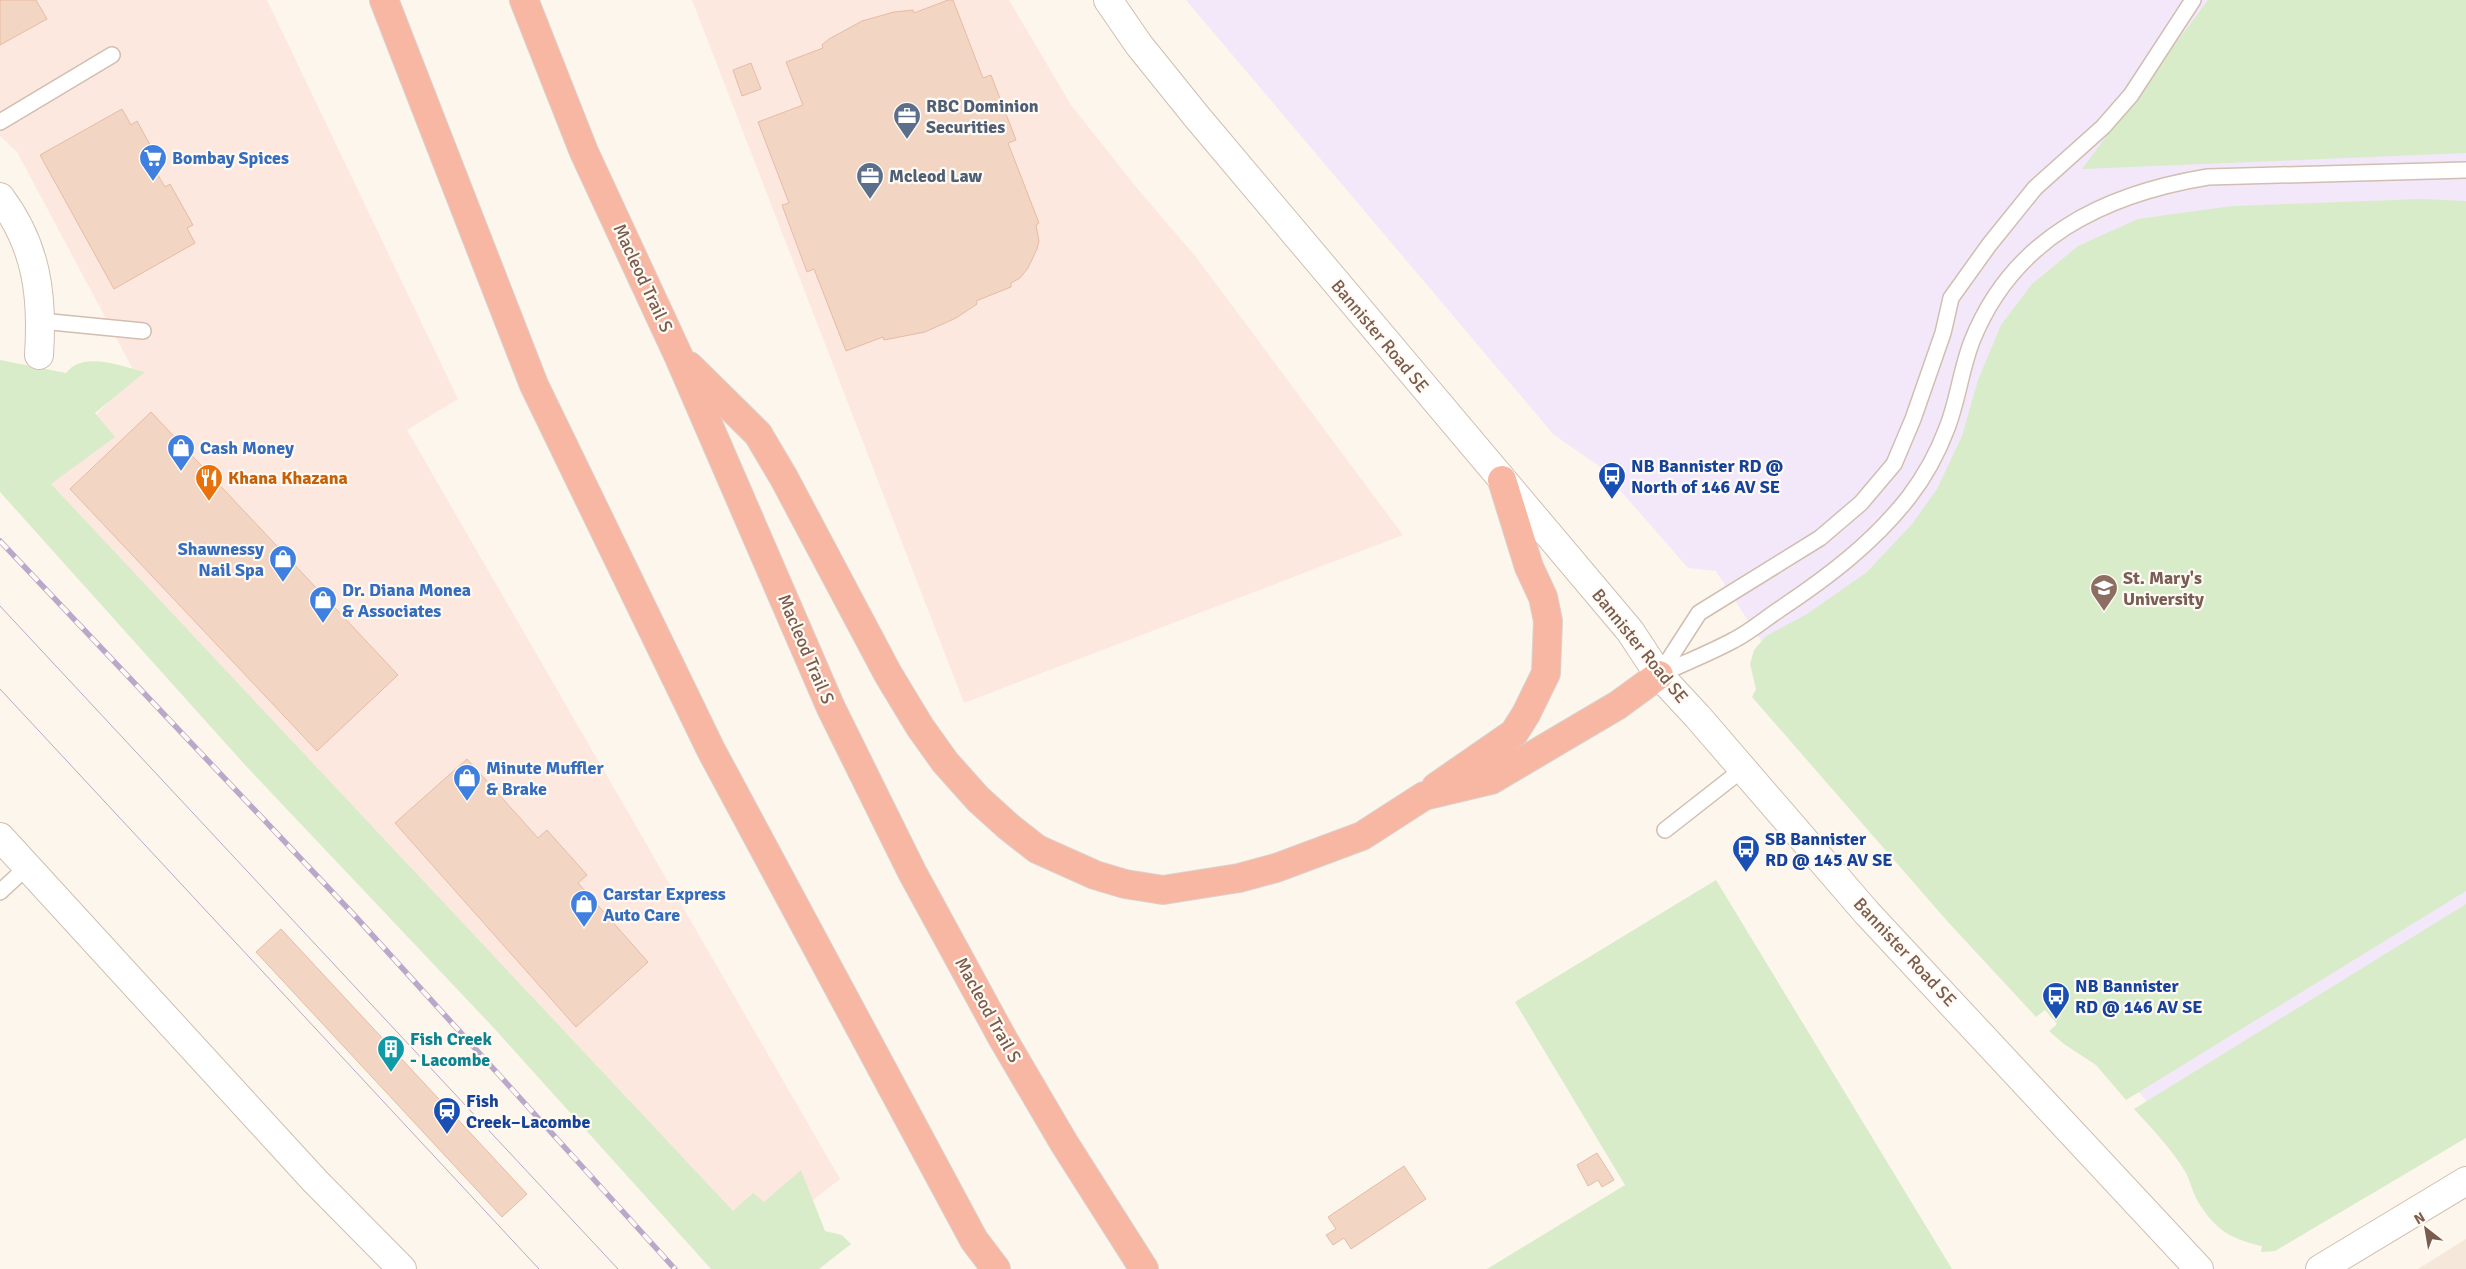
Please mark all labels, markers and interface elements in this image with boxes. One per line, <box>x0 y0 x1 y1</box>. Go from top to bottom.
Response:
place label: RBC Dominion Securities <box>926 95 1039 138</box>
office icon: RBC Dominion Securities <box>892 101 922 140</box>
supermarket icon: Bombay Spices <box>138 143 168 182</box>
place label: Bombay Spices <box>172 147 289 169</box>
office icon: Mcleod Law <box>855 161 885 200</box>
place label: Mcleod Law <box>889 165 982 187</box>
street label: Macleod Trail S <box>608 220 678 336</box>
street label: Bannister Road SE <box>1326 275 1434 397</box>
shop icon: Cash Money <box>166 433 196 472</box>
place label: Cash Money <box>200 437 294 459</box>
place label: NB Bannister RD @ North of 146 AV SE <box>1631 455 1784 498</box>
bus stop icon: NB Bannister RD @ North of 146 AV SE <box>1597 461 1627 500</box>
restaurant icon: Khana Khazana <box>194 463 224 502</box>
place label: Khana Khazana <box>228 467 348 489</box>
place label: Shawnessy Nail Spa <box>178 538 264 581</box>
shop icon: Shawnessy Nail Spa <box>268 544 298 583</box>
place label: St. Mary's University <box>2123 567 2204 610</box>
school or university icon: St. Mary's University <box>2089 573 2119 612</box>
place label: Dr. Diana Monea & Associates <box>342 579 471 622</box>
street label: Bannister Road SE <box>1587 584 1693 708</box>
shop icon: Dr. Diana Monea & Associates <box>308 585 338 624</box>
street label: Macleod Trail S <box>773 591 839 707</box>
place label: Minute Muffler & Brake <box>486 757 604 800</box>
shop icon: Minute Muffler & Brake <box>452 763 482 802</box>
place label: SB Bannister RD @ 145 AV SE <box>1765 828 1893 871</box>
bus stop icon: SB Bannister RD @ 145 AV SE <box>1731 834 1761 873</box>
place label: Carstar Express Auto Care <box>603 883 726 926</box>
shop icon: Carstar Express Auto Care <box>569 889 599 928</box>
street label: Bannister Road SE <box>1849 893 1961 1011</box>
street label: Macleod Trail S <box>950 954 1026 1066</box>
place label: NB Bannister RD @ 146 AV SE <box>2075 975 2203 1018</box>
bus stop icon: NB Bannister RD @ 146 AV SE <box>2041 981 2071 1020</box>
place label: Fish Creek - Lacombe <box>410 1028 493 1071</box>
building icon: Fish Creek - Lacombe <box>376 1034 406 1073</box>
place label: Fish Creek–Lacombe <box>466 1090 590 1133</box>
station icon: Fish Creek–Lacombe <box>432 1096 462 1135</box>
north arrow <box>2401 1204 2451 1254</box>
text: N <box>2411 1208 2428 1228</box>

